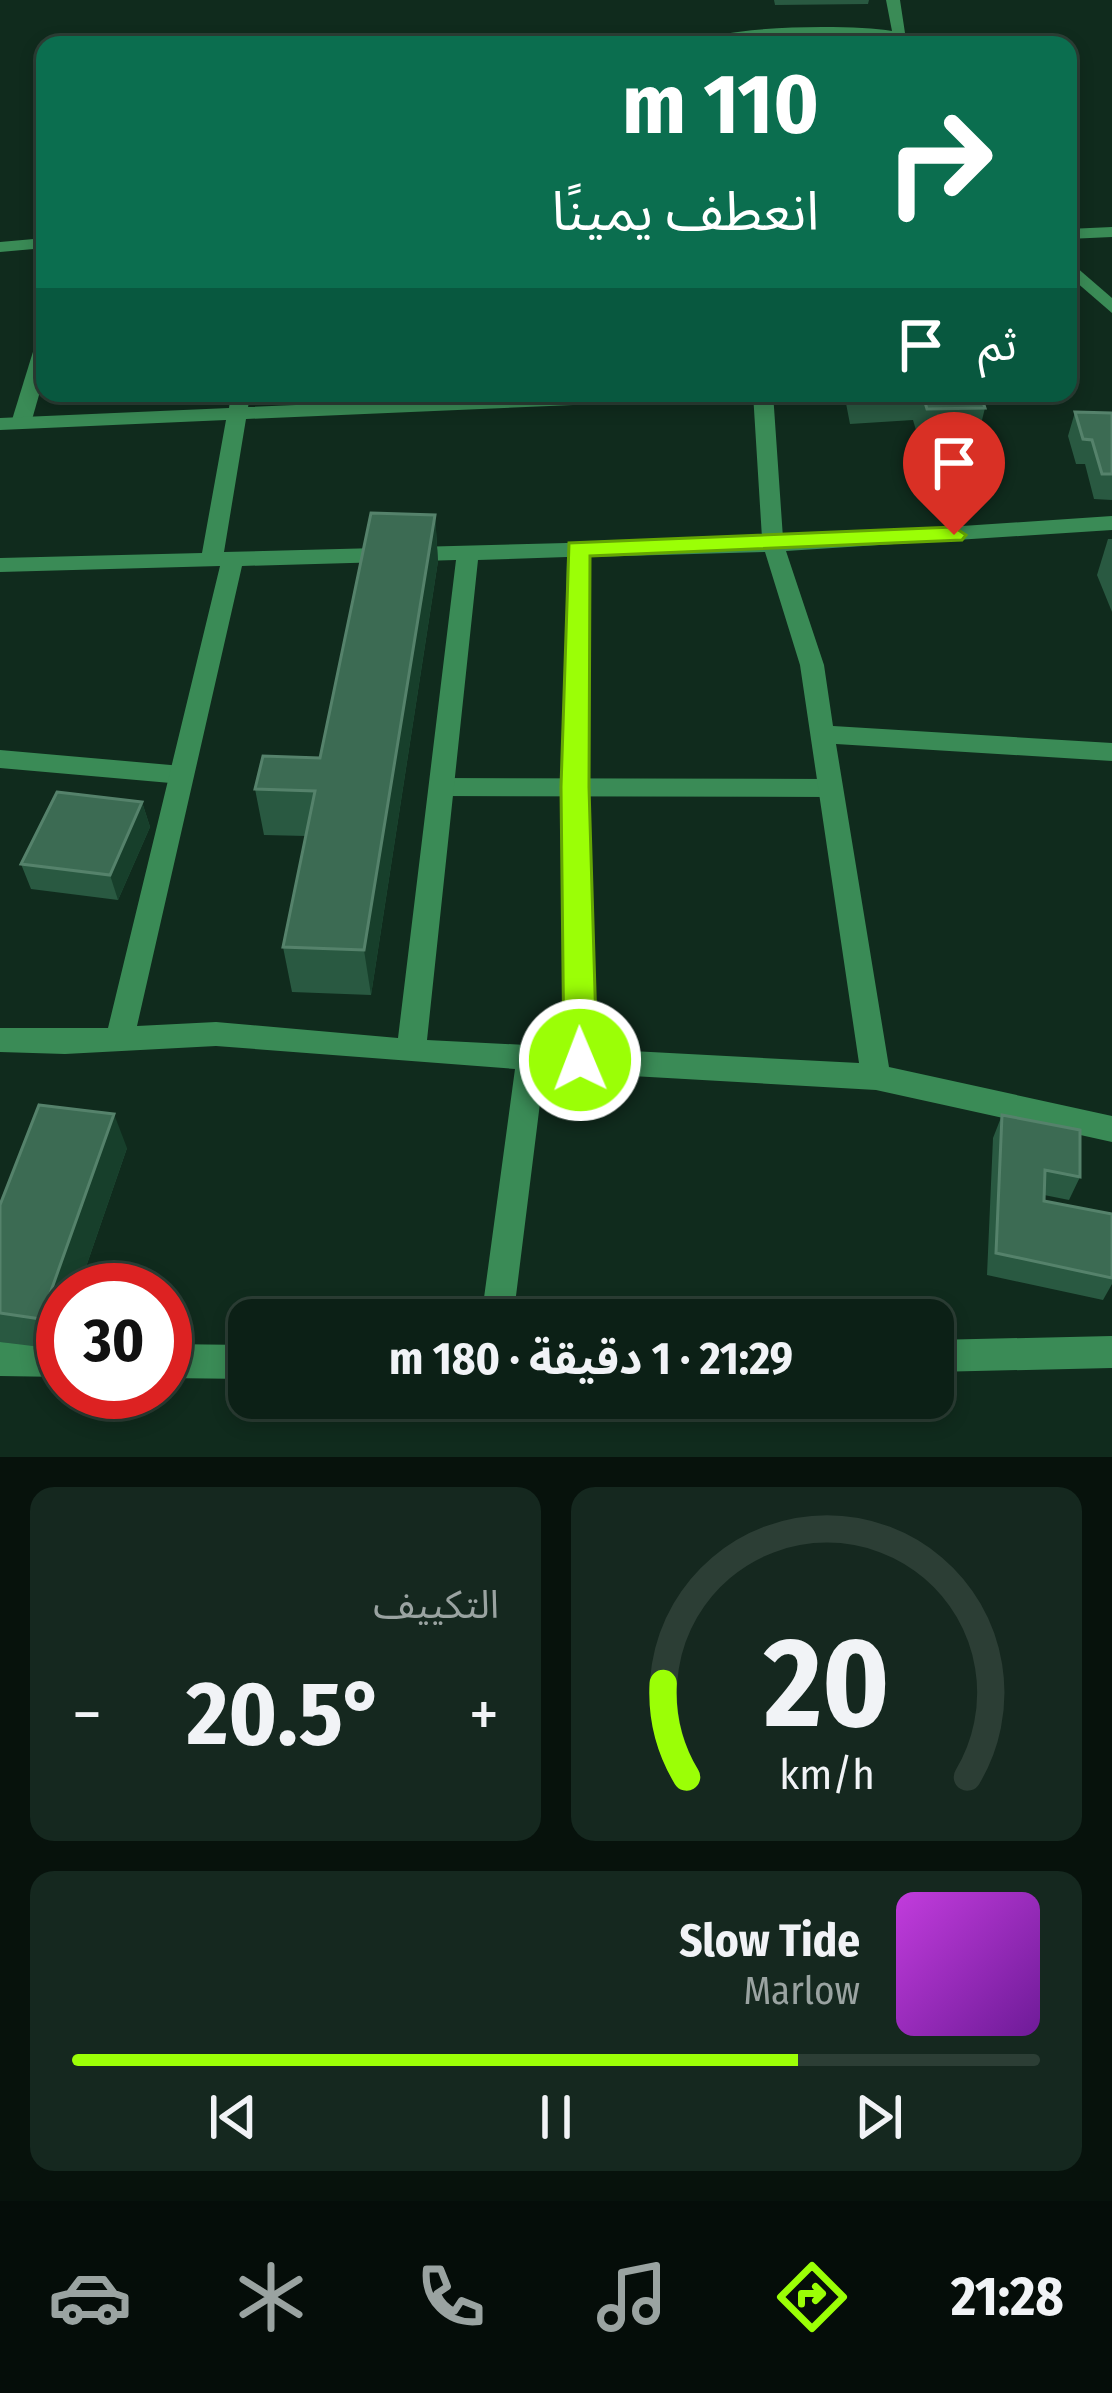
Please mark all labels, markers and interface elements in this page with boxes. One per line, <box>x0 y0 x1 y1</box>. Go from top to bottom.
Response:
text: 110 m <box>622 54 819 155</box>
icon: right <box>861 84 1017 240</box>
text: انعطف يمينًا <box>551 180 819 244</box>
icon: arrive <box>888 312 954 378</box>
text: ثم <box>978 318 1017 372</box>
pin <box>903 412 1005 535</box>
icon: arrive <box>921 430 987 496</box>
position arrow <box>517 997 643 1123</box>
speed limit sign: 30 <box>36 1263 192 1419</box>
text: 21:29 · 1 دقيقة · 180 m <box>389 1332 793 1386</box>
text: التكييف <box>373 1582 499 1628</box>
text: 20 <box>763 1609 889 1759</box>
text: 20.5° <box>187 1660 384 1768</box>
text: − <box>72 1675 102 1754</box>
text: + <box>469 1675 499 1754</box>
text: km/h <box>779 1749 874 1800</box>
text: Slow Tide <box>679 1914 860 1968</box>
text: Marlow <box>743 1968 860 2014</box>
icon: previous <box>200 2084 266 2150</box>
icon: pause <box>523 2084 589 2150</box>
icon: next <box>846 2084 912 2150</box>
icon: car <box>48 2255 132 2339</box>
icon: climate <box>229 2255 313 2339</box>
icon: phone <box>409 2255 493 2339</box>
icon: music <box>590 2255 674 2339</box>
icon: directions <box>770 2255 854 2339</box>
text: 21:28 <box>951 2265 1064 2329</box>

